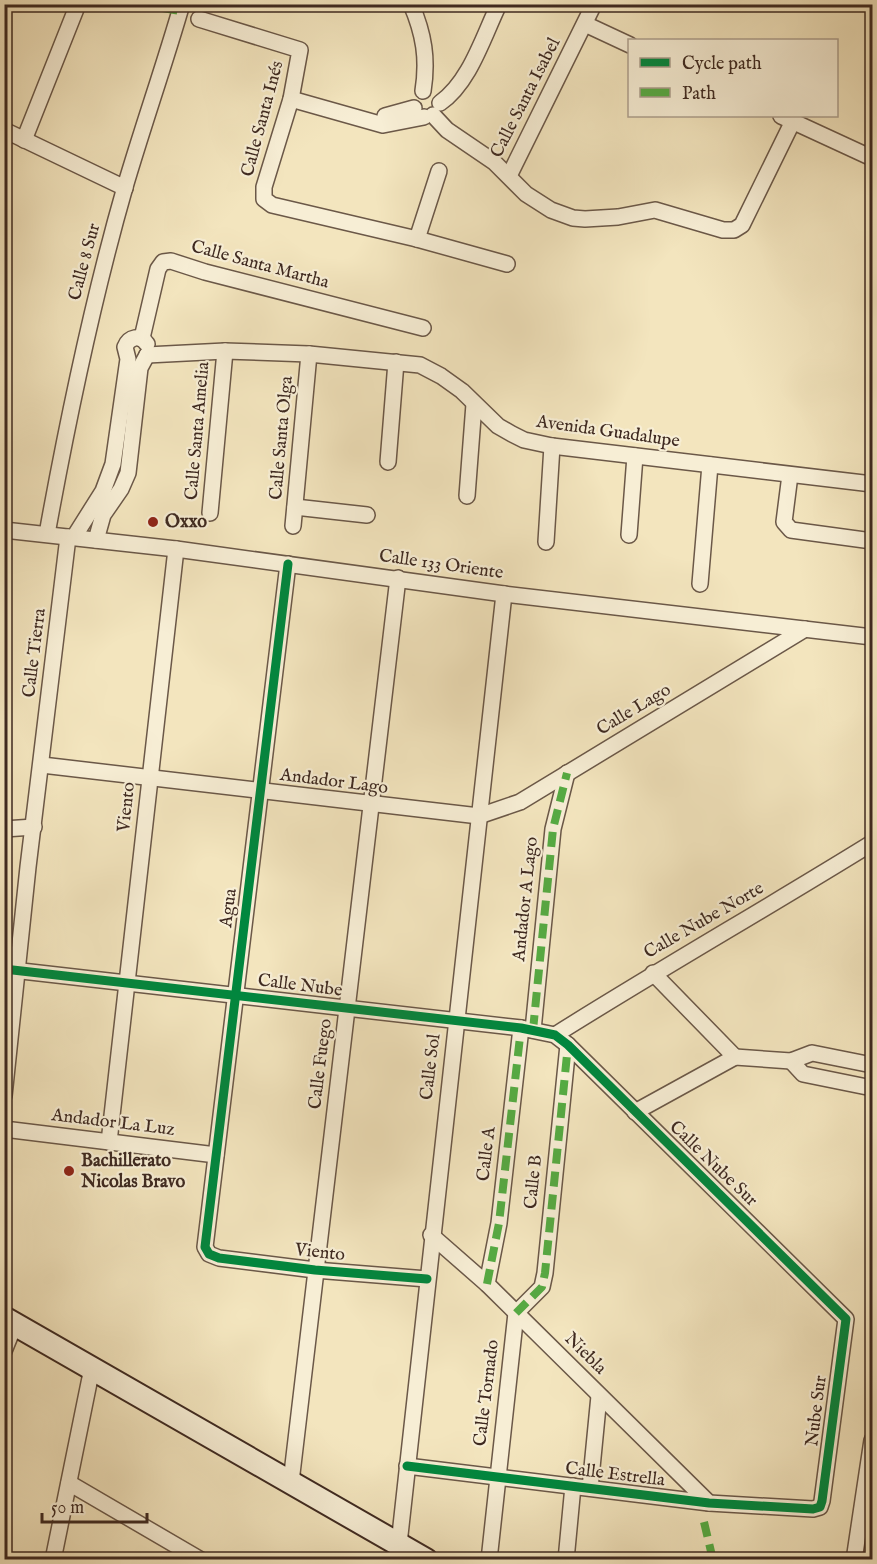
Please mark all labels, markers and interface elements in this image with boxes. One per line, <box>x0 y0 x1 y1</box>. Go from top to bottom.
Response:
street label: Calle Santa Isabel <box>486 34 566 162</box>
legend <box>628 39 838 117</box>
text: Cycle path <box>682 53 762 76</box>
street label: Calle Santa Inés <box>236 59 290 179</box>
text: Path <box>682 83 716 106</box>
street label: Calle 8 Sur <box>64 221 106 303</box>
street label: Calle Santa Martha <box>188 236 332 295</box>
street label: Calle Santa Amelia <box>180 361 216 501</box>
street label: Calle Santa Olga <box>265 375 299 501</box>
street label: Avenida Guadalupe <box>534 410 681 453</box>
place label: Oxxo <box>165 511 207 534</box>
marker: Oxxo <box>146 515 160 529</box>
street label: Calle 133 Oriente <box>377 545 505 585</box>
street label: Calle Tierra <box>18 607 52 699</box>
street label: Calle Lago <box>593 679 676 741</box>
street label: Andador Lago <box>278 764 390 800</box>
street label: Viento <box>113 781 141 834</box>
street label: Andador A Lago <box>508 835 544 963</box>
street label: Calle Nube Norte <box>640 877 768 965</box>
street label: Agua <box>215 887 243 930</box>
street label: Calle Nube <box>256 969 344 1003</box>
street label: Calle Fuego <box>304 1017 338 1111</box>
street label: Calle Sol <box>416 1033 446 1101</box>
street label: Andador La Luz <box>49 1104 176 1142</box>
street label: Calle Nube Sur <box>664 1116 762 1212</box>
street label: Calle A <box>472 1125 502 1183</box>
place label: Bachillerato Nicolas Bravo <box>80 1150 185 1194</box>
street label: Calle B <box>520 1154 548 1210</box>
marker: Bachillerato Nicolas Bravo <box>62 1164 76 1178</box>
street label: Viento <box>293 1239 346 1267</box>
street label: Niebla <box>559 1328 611 1380</box>
street label: Calle Tornado <box>469 1338 505 1448</box>
street label: Nube Sur <box>801 1374 833 1448</box>
street label: Calle Estrella <box>564 1457 666 1493</box>
scale bar <box>42 1486 147 1524</box>
text: 50 m <box>51 1497 84 1520</box>

